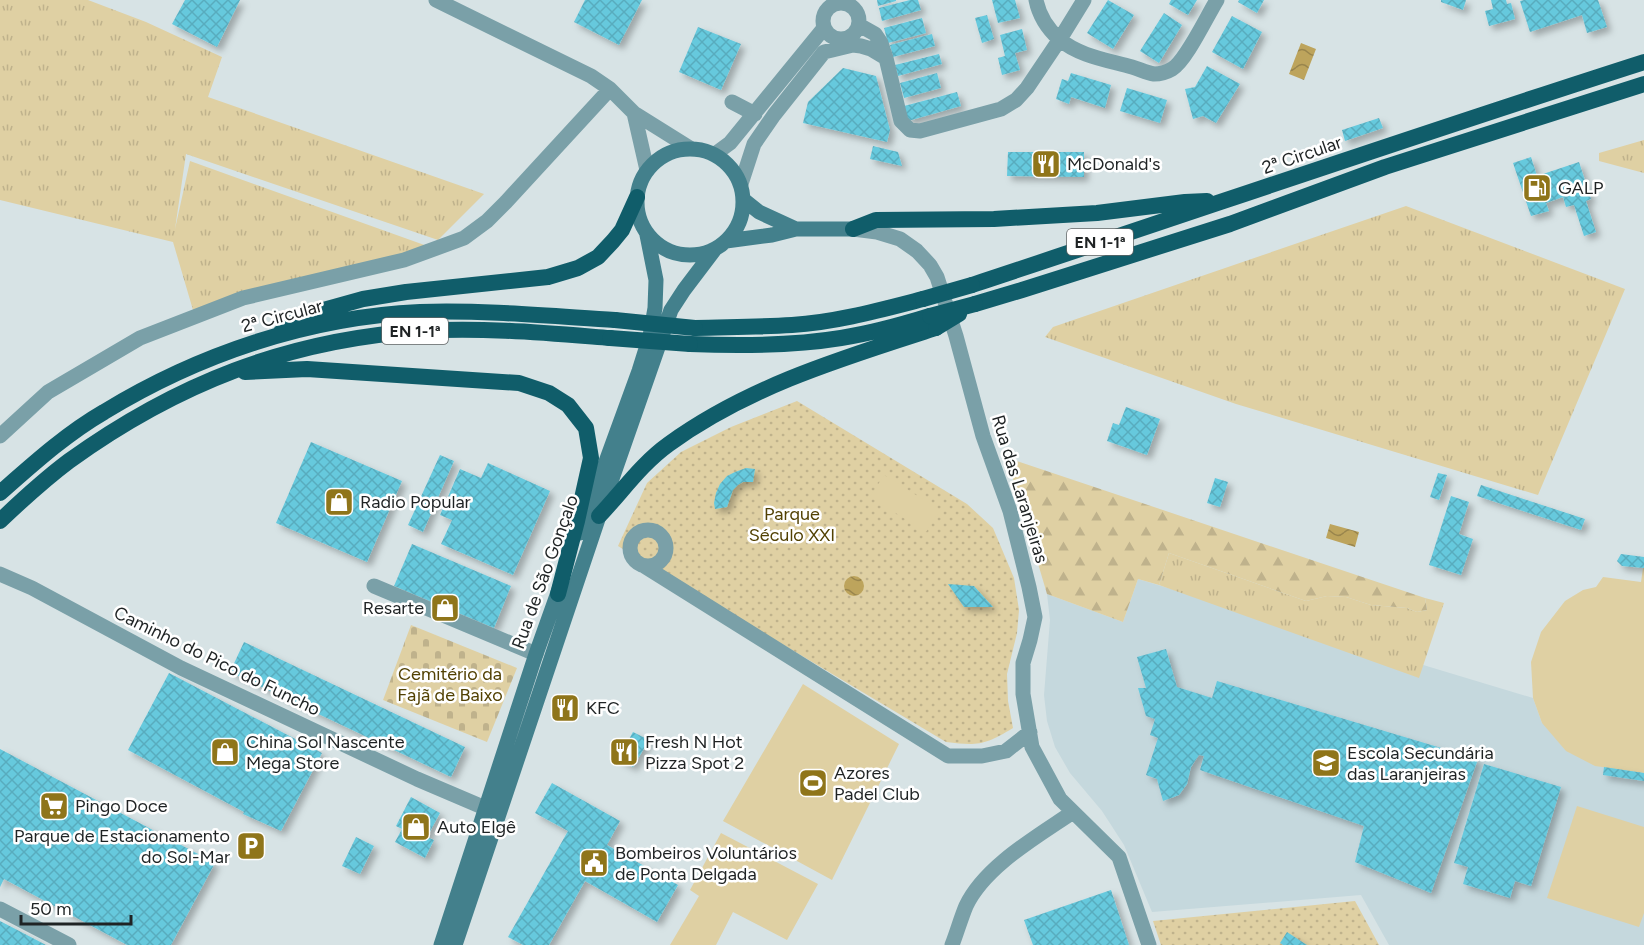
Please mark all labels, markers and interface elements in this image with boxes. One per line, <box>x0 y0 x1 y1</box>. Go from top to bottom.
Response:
street label: 2ª Circular <box>1259 131 1345 179</box>
restaurant icon: McDonald's <box>1030 148 1062 180</box>
place label: McDonald's <box>1067 153 1161 175</box>
fuel station icon: GALP <box>1521 172 1553 204</box>
place label: GALP <box>1558 177 1604 199</box>
road number: EN 1-1ª <box>1067 229 1133 255</box>
street label: 2ª Circular <box>239 295 325 337</box>
road number: EN 1-1ª <box>382 318 448 344</box>
street label: Rua das Laranjeiras <box>987 412 1053 566</box>
shop icon: Radio Popular <box>323 486 355 518</box>
place label: Radio Popular <box>360 491 471 513</box>
street label: Rua de São Gonçalo <box>507 492 583 652</box>
park label: Parque Século XXI <box>749 503 835 546</box>
shop icon: Resarte <box>429 592 461 624</box>
place label: Resarte <box>363 597 424 619</box>
street label: Caminho do Pico do Funcho <box>110 601 324 721</box>
park label: Cemitério da Fajã de Baixo <box>397 663 503 706</box>
restaurant icon: KFC <box>549 692 581 724</box>
place label: KFC <box>586 697 620 719</box>
place label: China Sol Nascente Mega Store <box>246 731 405 774</box>
place label: Fresh N Hot Pizza Spot 2 <box>645 731 744 774</box>
shop icon: China Sol Nascente Mega Store <box>209 736 241 768</box>
restaurant icon: Fresh N Hot Pizza Spot 2 <box>608 736 640 768</box>
place label: Escola Secundária das Laranjeiras <box>1347 742 1494 785</box>
school or university icon: Escola Secundária das Laranjeiras <box>1310 747 1342 779</box>
place label: Azores Padel Club <box>834 762 920 805</box>
sports icon: Azores Padel Club <box>797 767 829 799</box>
supermarket icon: Pingo Doce <box>38 790 70 822</box>
place label: Pingo Doce <box>75 795 168 817</box>
shop icon: Auto Elgê <box>400 811 432 843</box>
place label: Auto Elgê <box>437 816 516 838</box>
place label: Parque de Estacionamento do Sol-Mar <box>14 825 230 868</box>
parking icon: Parque de Estacionamento do Sol-Mar <box>235 830 267 862</box>
place label: Bombeiros Voluntários de Ponta Delgada <box>615 842 797 885</box>
public building icon: Bombeiros Voluntários de Ponta Delgada <box>578 847 610 879</box>
scale bar <box>21 888 130 926</box>
text: 50 m <box>30 898 72 920</box>

